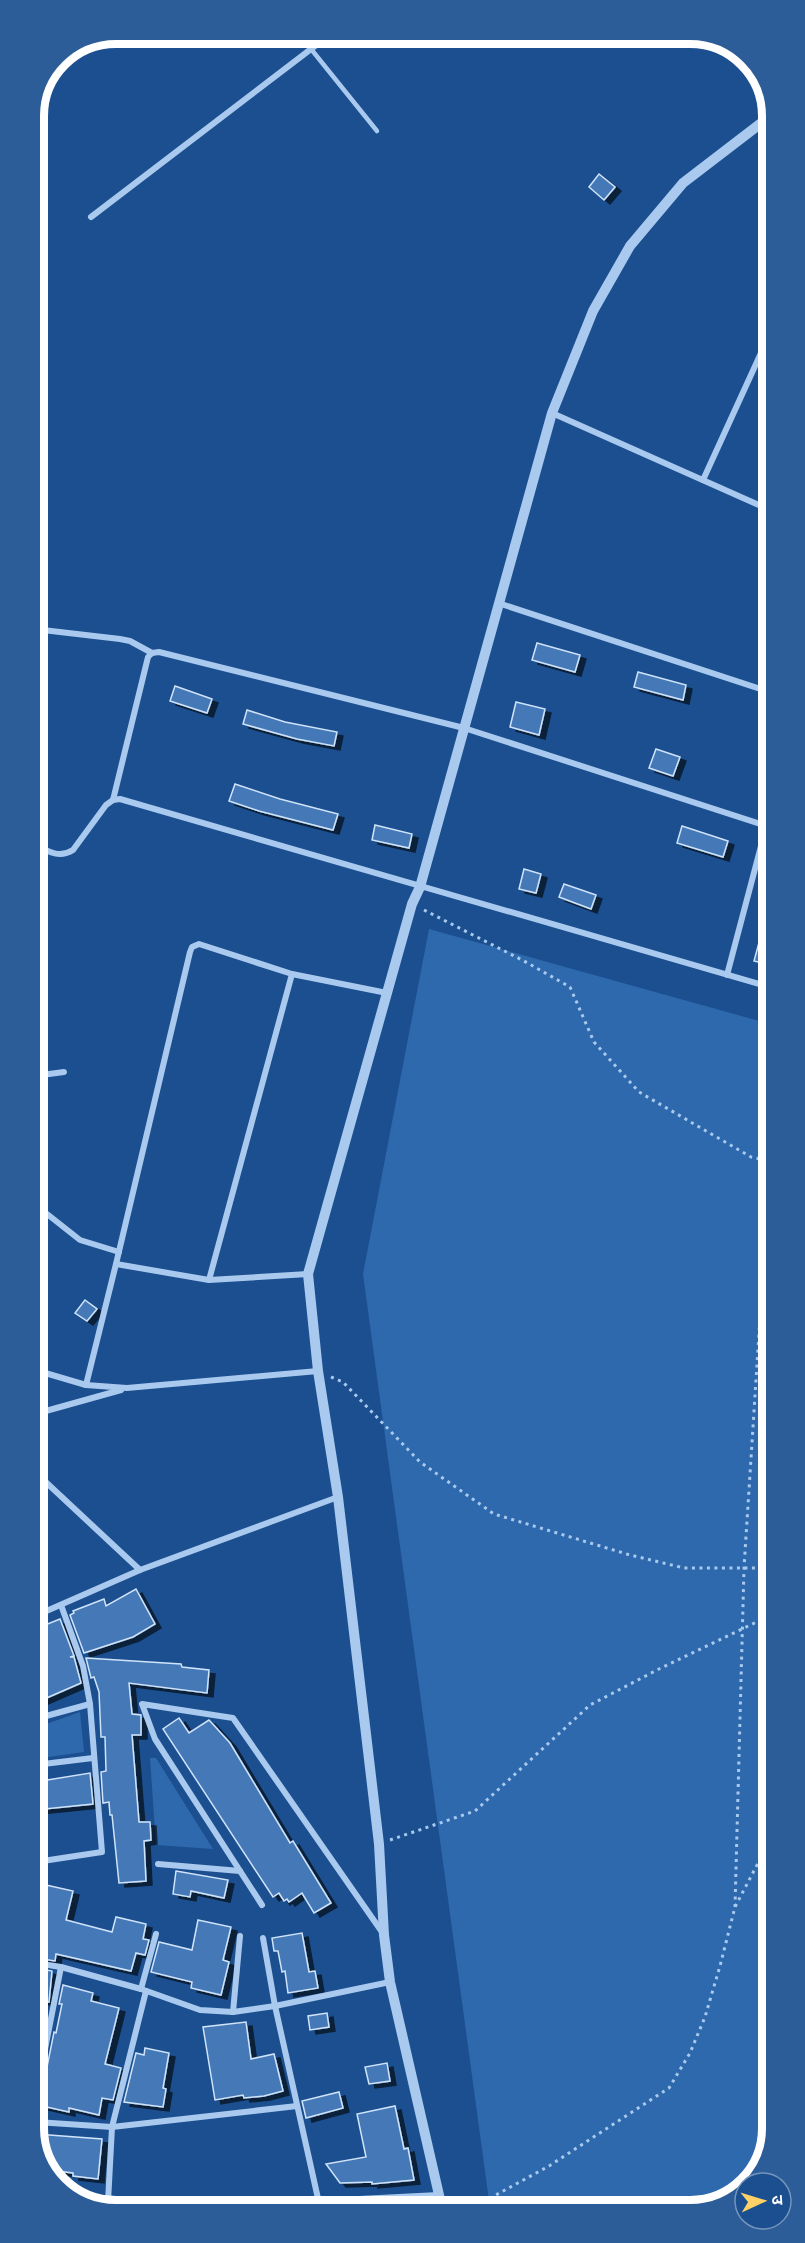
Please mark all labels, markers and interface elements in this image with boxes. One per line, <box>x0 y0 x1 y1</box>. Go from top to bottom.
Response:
north arrow <box>733 2171 793 2231</box>
text: उ <box>767 2195 786 2206</box>

